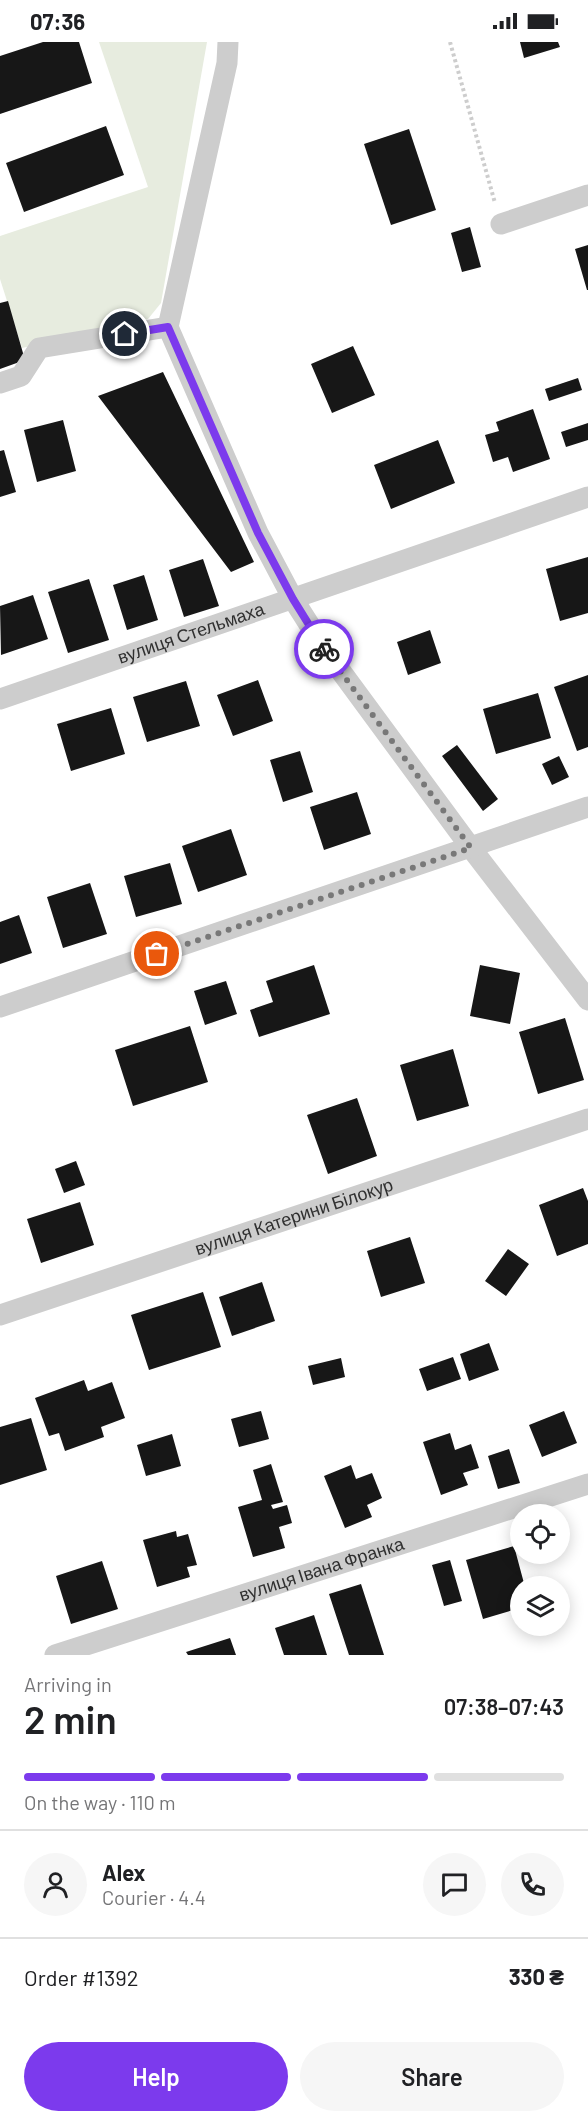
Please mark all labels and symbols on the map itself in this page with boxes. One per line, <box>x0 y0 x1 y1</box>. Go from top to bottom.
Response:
pin <box>99 308 150 359</box>
street label: вулиця Стельмаха <box>114 597 268 668</box>
courier <box>294 619 354 679</box>
pin <box>131 928 182 979</box>
street label: вулиця Катерини Білокур <box>192 1173 396 1259</box>
street label: вулиця Івана Франка <box>236 1531 407 1605</box>

